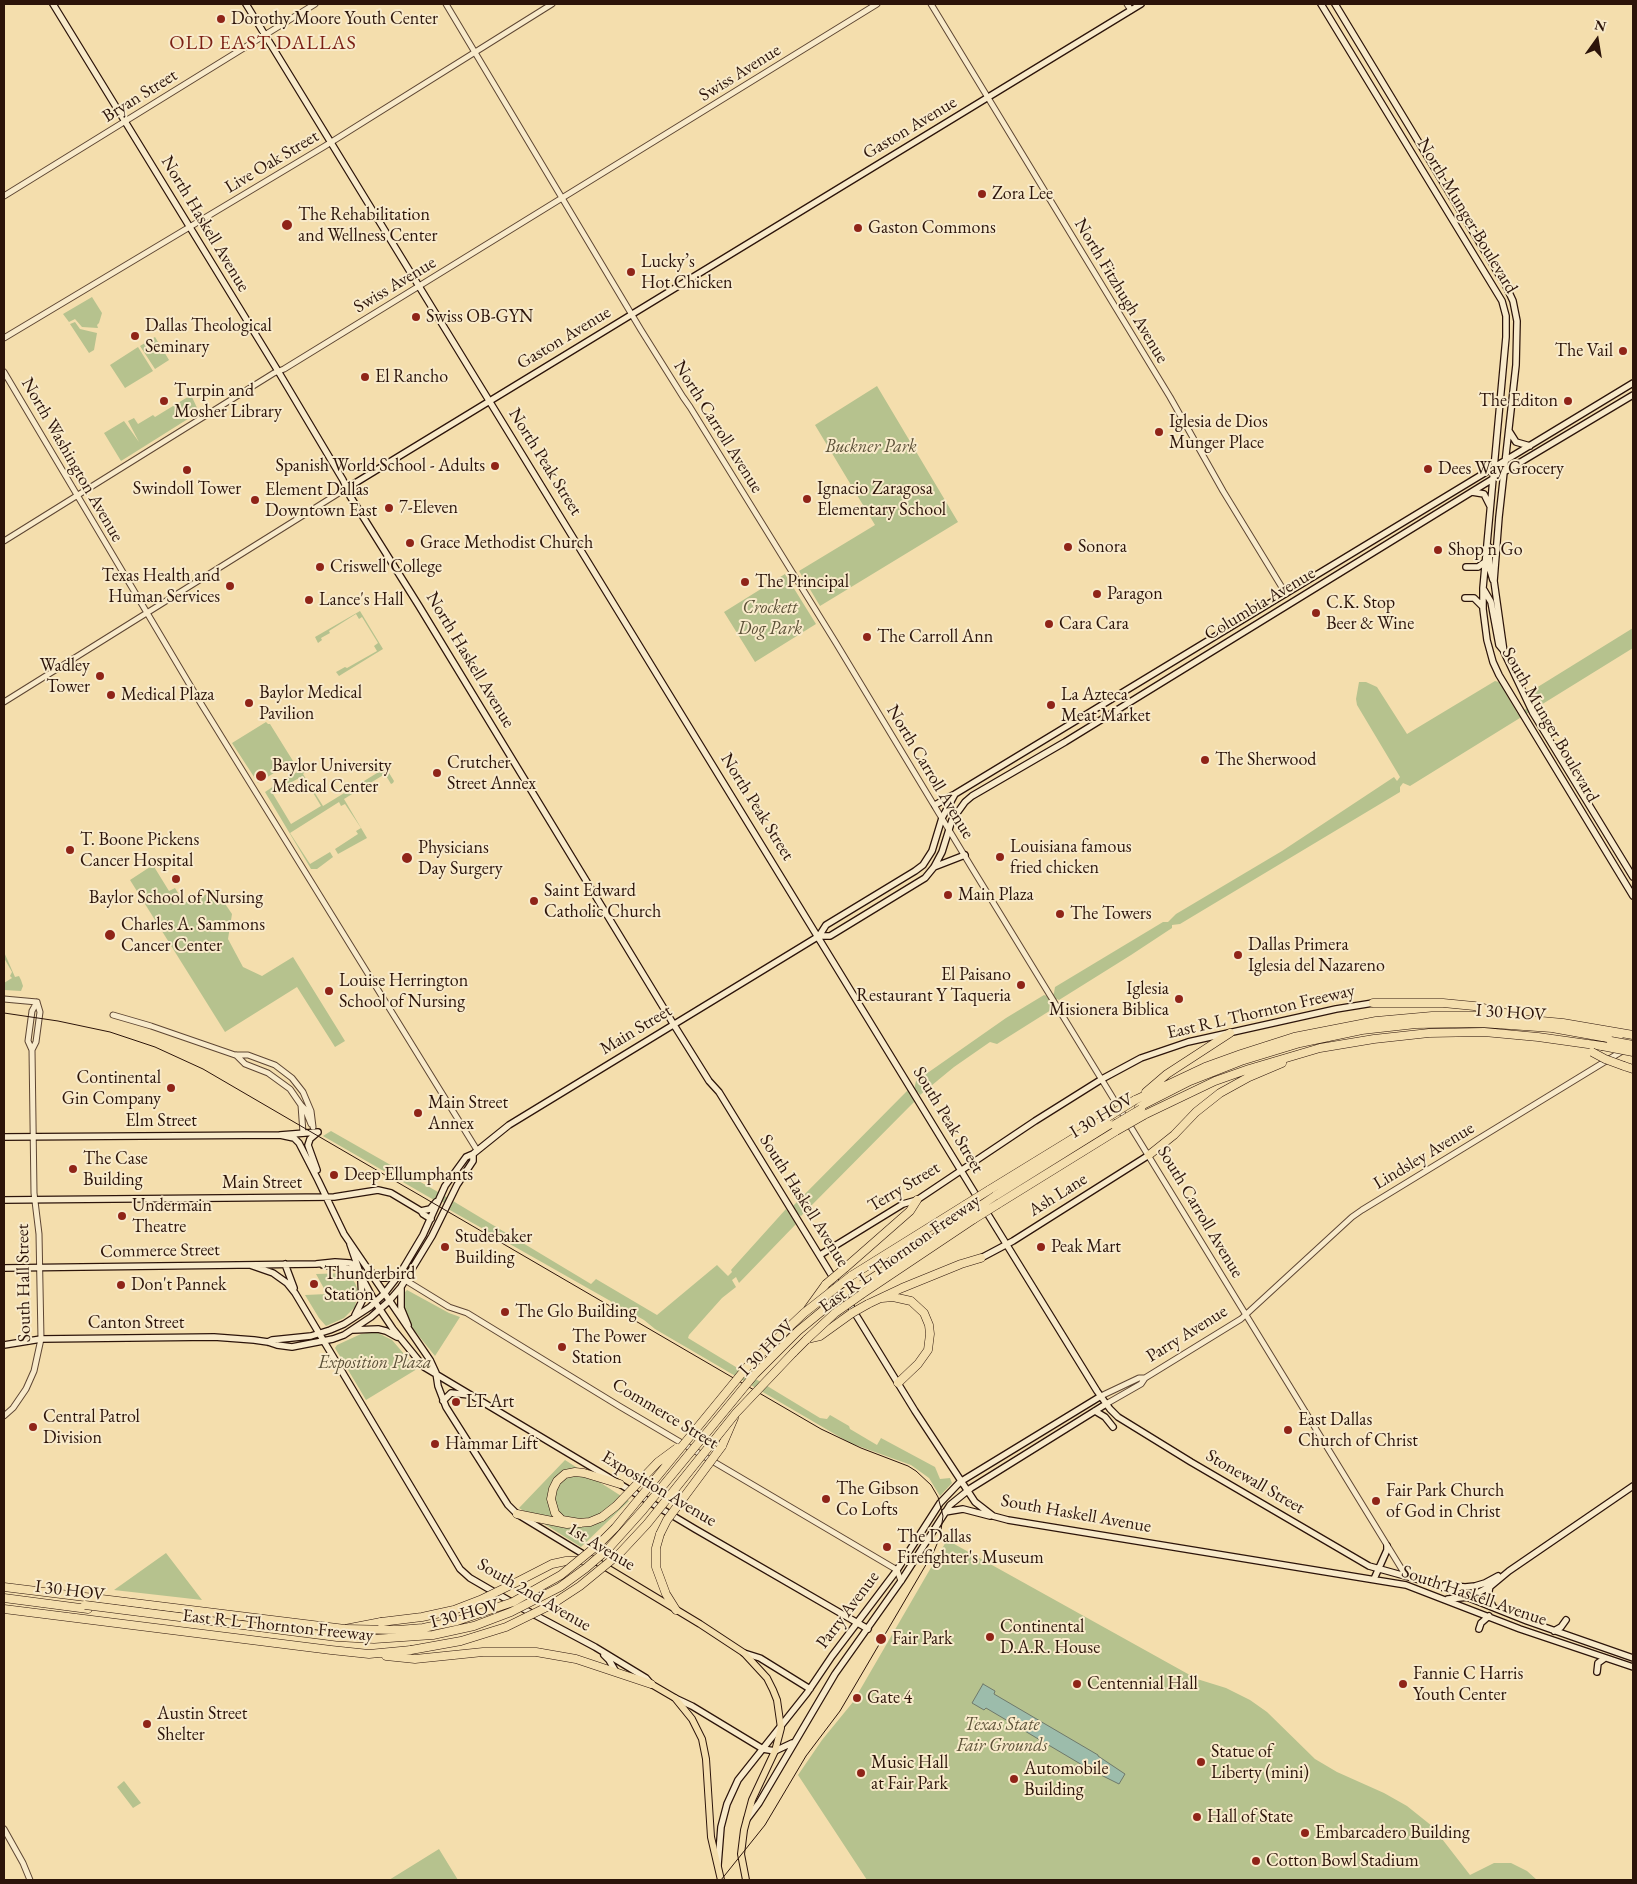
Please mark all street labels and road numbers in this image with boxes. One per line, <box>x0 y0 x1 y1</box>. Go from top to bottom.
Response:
street label: Swiss Avenue <box>695 39 785 107</box>
street label: Bryan Street <box>99 65 181 127</box>
street label: Gaston Avenue <box>859 92 961 164</box>
street label: Live Oak Street <box>221 126 323 198</box>
street label: North Munger Boulevard <box>1412 134 1522 298</box>
street label: North Haskell Avenue <box>156 152 254 296</box>
street label: North Fitzhugh Avenue <box>1069 215 1173 367</box>
street label: Swiss Avenue <box>350 252 440 318</box>
street label: Gaston Avenue <box>513 302 615 374</box>
street label: North Carroll Avenue <box>669 357 767 497</box>
street label: North Washington Avenue <box>16 374 128 546</box>
street label: North Peak Street <box>503 404 587 520</box>
street label: Columbia Avenue <box>1201 562 1319 646</box>
street label: North Haskell Avenue <box>421 588 519 732</box>
street label: South Munger Boulevard <box>1497 644 1603 806</box>
street label: North Carroll Avenue <box>882 701 978 843</box>
street label: North Peak Street <box>715 749 799 865</box>
street label: East R L Thornton Freeway <box>1165 980 1357 1044</box>
street label: Main Street <box>596 1000 676 1060</box>
street label: I 30 HOV <box>1475 1000 1547 1026</box>
street label: South Peak Street <box>908 1063 988 1177</box>
street label: I 30 HOV <box>1066 1089 1138 1143</box>
street label: Elm Street <box>125 1110 197 1132</box>
street label: Lindsley Avenue <box>1370 1117 1478 1195</box>
street label: South Haskell Avenue <box>755 1131 853 1271</box>
street label: South Carroll Avenue <box>1152 1142 1248 1282</box>
street label: Terry Street <box>864 1157 944 1217</box>
street label: Ash Lane <box>1025 1169 1091 1221</box>
street label: Main Street <box>222 1172 302 1194</box>
street label: East R L Thornton Freeway <box>815 1190 985 1318</box>
street label: South Hall Street <box>12 1223 36 1343</box>
street label: Commerce Street <box>100 1239 220 1263</box>
street label: Parry Avenue <box>1143 1301 1231 1367</box>
street label: Canton Street <box>88 1312 184 1334</box>
street label: I 30 HOV <box>735 1315 799 1381</box>
street label: Commerce Street <box>608 1374 722 1454</box>
street label: Stonewall Street <box>1202 1445 1308 1519</box>
street label: Exposition Avenue <box>598 1446 720 1532</box>
street label: South Haskell Avenue <box>999 1490 1153 1538</box>
street label: 1st Avenue <box>563 1518 639 1576</box>
street label: South 2nd Avenue <box>473 1554 595 1636</box>
street label: South Haskell Avenue <box>1399 1561 1549 1631</box>
street label: Parry Avenue <box>812 1567 884 1653</box>
street label: I 30 HOV <box>34 1576 106 1606</box>
street label: I 30 HOV <box>428 1594 502 1634</box>
street label: East R L Thornton Freeway <box>181 1605 375 1647</box>

